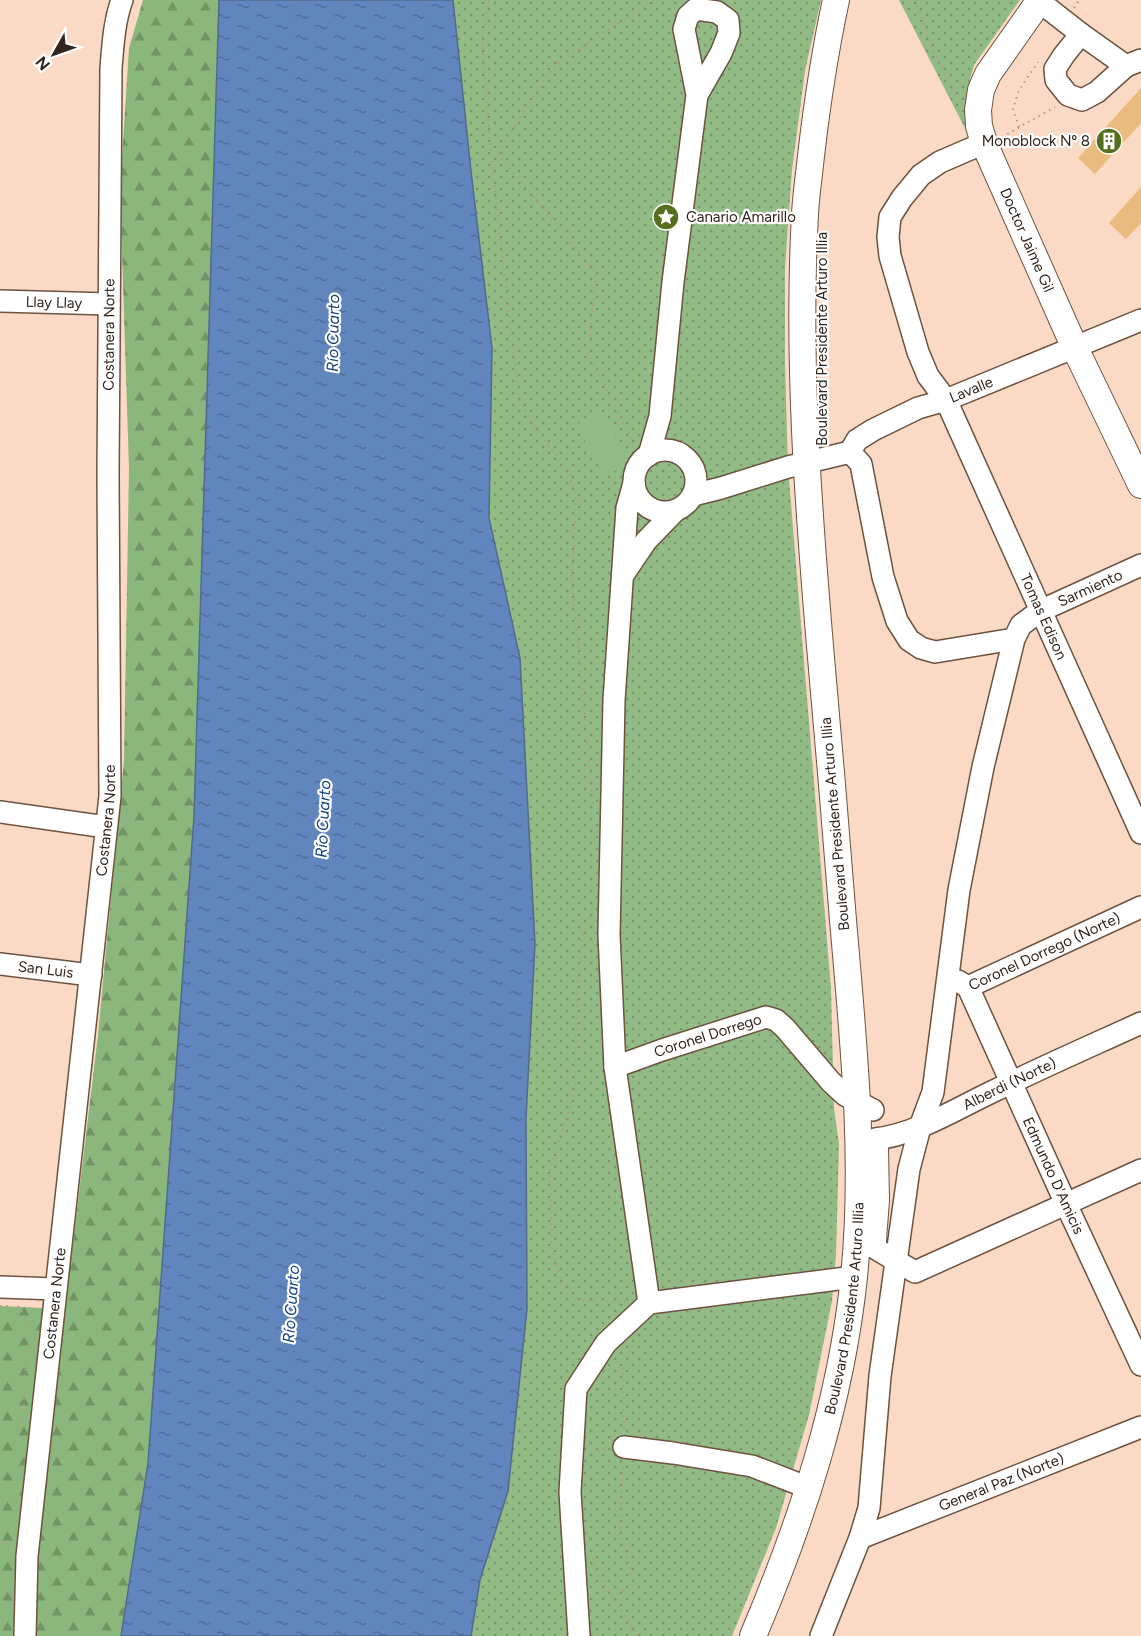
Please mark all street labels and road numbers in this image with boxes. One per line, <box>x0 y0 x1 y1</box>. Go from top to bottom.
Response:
street label: Doctor Jaime Gil <box>996 185 1058 295</box>
street label: Boulevard Presidente Arturo Illia <box>813 232 831 446</box>
street label: Costanera Norte <box>100 278 118 391</box>
street label: Llay Llay <box>25 293 83 312</box>
street label: Lavalle <box>947 373 996 407</box>
street label: Sarmiento <box>1055 566 1126 611</box>
street label: Tomas Edison <box>1016 571 1071 662</box>
street label: Boulevard Presidente Arturo Illia <box>817 717 853 931</box>
street label: Costanera Norte <box>92 764 119 877</box>
street label: Coronel Dorrego (Norte) <box>966 909 1123 994</box>
street label: San Luis <box>17 957 74 982</box>
street label: Coronel Dorrego <box>652 1010 764 1061</box>
street label: Alberdi (Norte) <box>960 1054 1059 1114</box>
street label: Edmundo D'Amicis <box>1019 1114 1088 1237</box>
street label: Boulevard Presidente Arturo Illia <box>821 1202 868 1416</box>
street label: Costanera Norte <box>40 1247 70 1360</box>
street label: General Paz (Norte) <box>936 1449 1067 1515</box>

